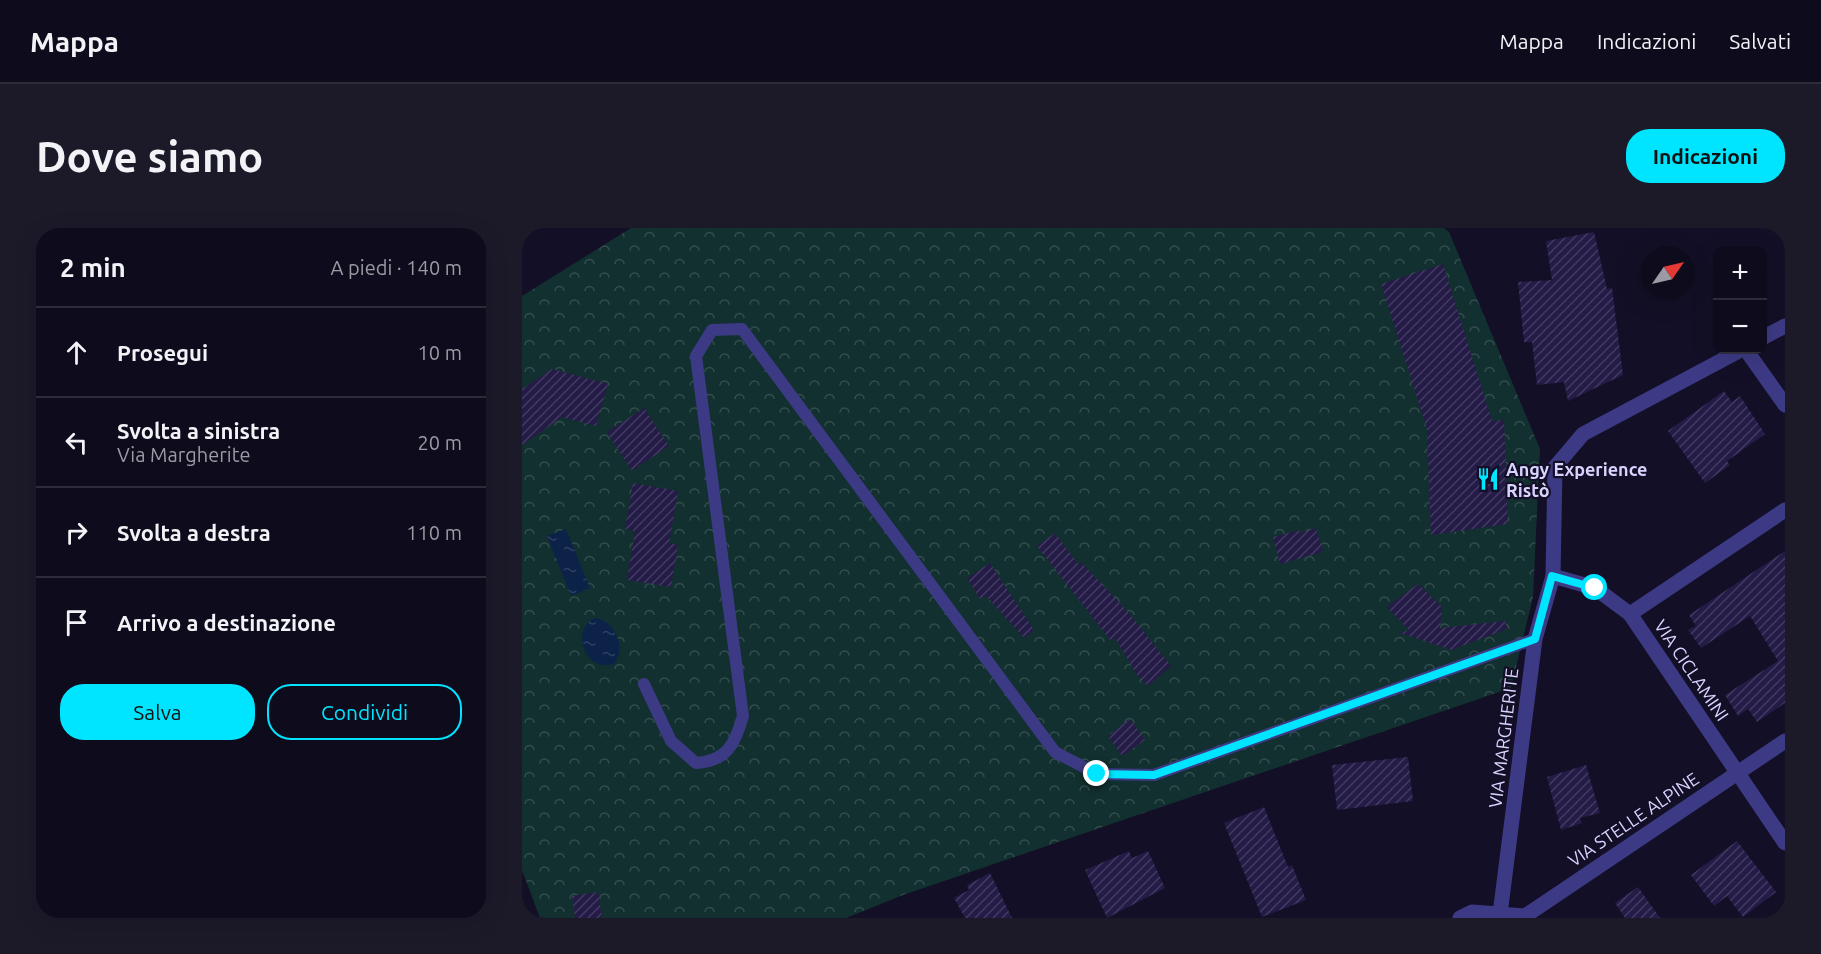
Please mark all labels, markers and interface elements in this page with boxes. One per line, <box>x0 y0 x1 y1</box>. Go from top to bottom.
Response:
text: Mappa <box>30 26 119 57</box>
text: Mappa <box>1499 29 1564 53</box>
text: Indicazioni <box>1597 29 1696 53</box>
text: Salvati <box>1729 29 1791 53</box>
button: Indicazioni <box>1626 129 1785 183</box>
text: Dove siamo <box>36 133 263 180</box>
north arrow <box>1641 246 1695 300</box>
map controls <box>1713 246 1767 354</box>
button: + <box>1713 246 1767 300</box>
text: 2 min <box>60 253 126 282</box>
text: A piedi · 140 m <box>331 256 462 279</box>
button: − <box>1713 300 1767 354</box>
icon: ahead <box>60 336 93 369</box>
text: Prosegui <box>117 340 208 365</box>
text: 10 m <box>418 341 462 364</box>
text: Svolta a sinistra <box>117 418 280 443</box>
icon: left <box>60 426 93 459</box>
text: 20 m <box>418 431 462 454</box>
text: Via Margherite <box>117 443 251 466</box>
place label: Angy Experience Ristò <box>1506 459 1647 500</box>
restaurant icon: Angy Experience Ristò <box>1475 466 1501 492</box>
icon: right <box>60 516 93 549</box>
text: Svolta a destra <box>117 520 271 545</box>
text: 110 m <box>406 521 462 544</box>
route start <box>1581 574 1607 600</box>
icon: arrive <box>60 606 93 639</box>
text: Arrivo a destinazione <box>117 610 336 635</box>
street label: VIA CICLAMINI <box>1651 616 1733 724</box>
street label: VIA MARGHERITE <box>1484 667 1522 809</box>
button: Salva <box>60 684 255 740</box>
button: Condividi <box>267 684 462 740</box>
route end <box>1083 760 1109 786</box>
street label: VIA STELLE ALPINE <box>1564 768 1702 870</box>

